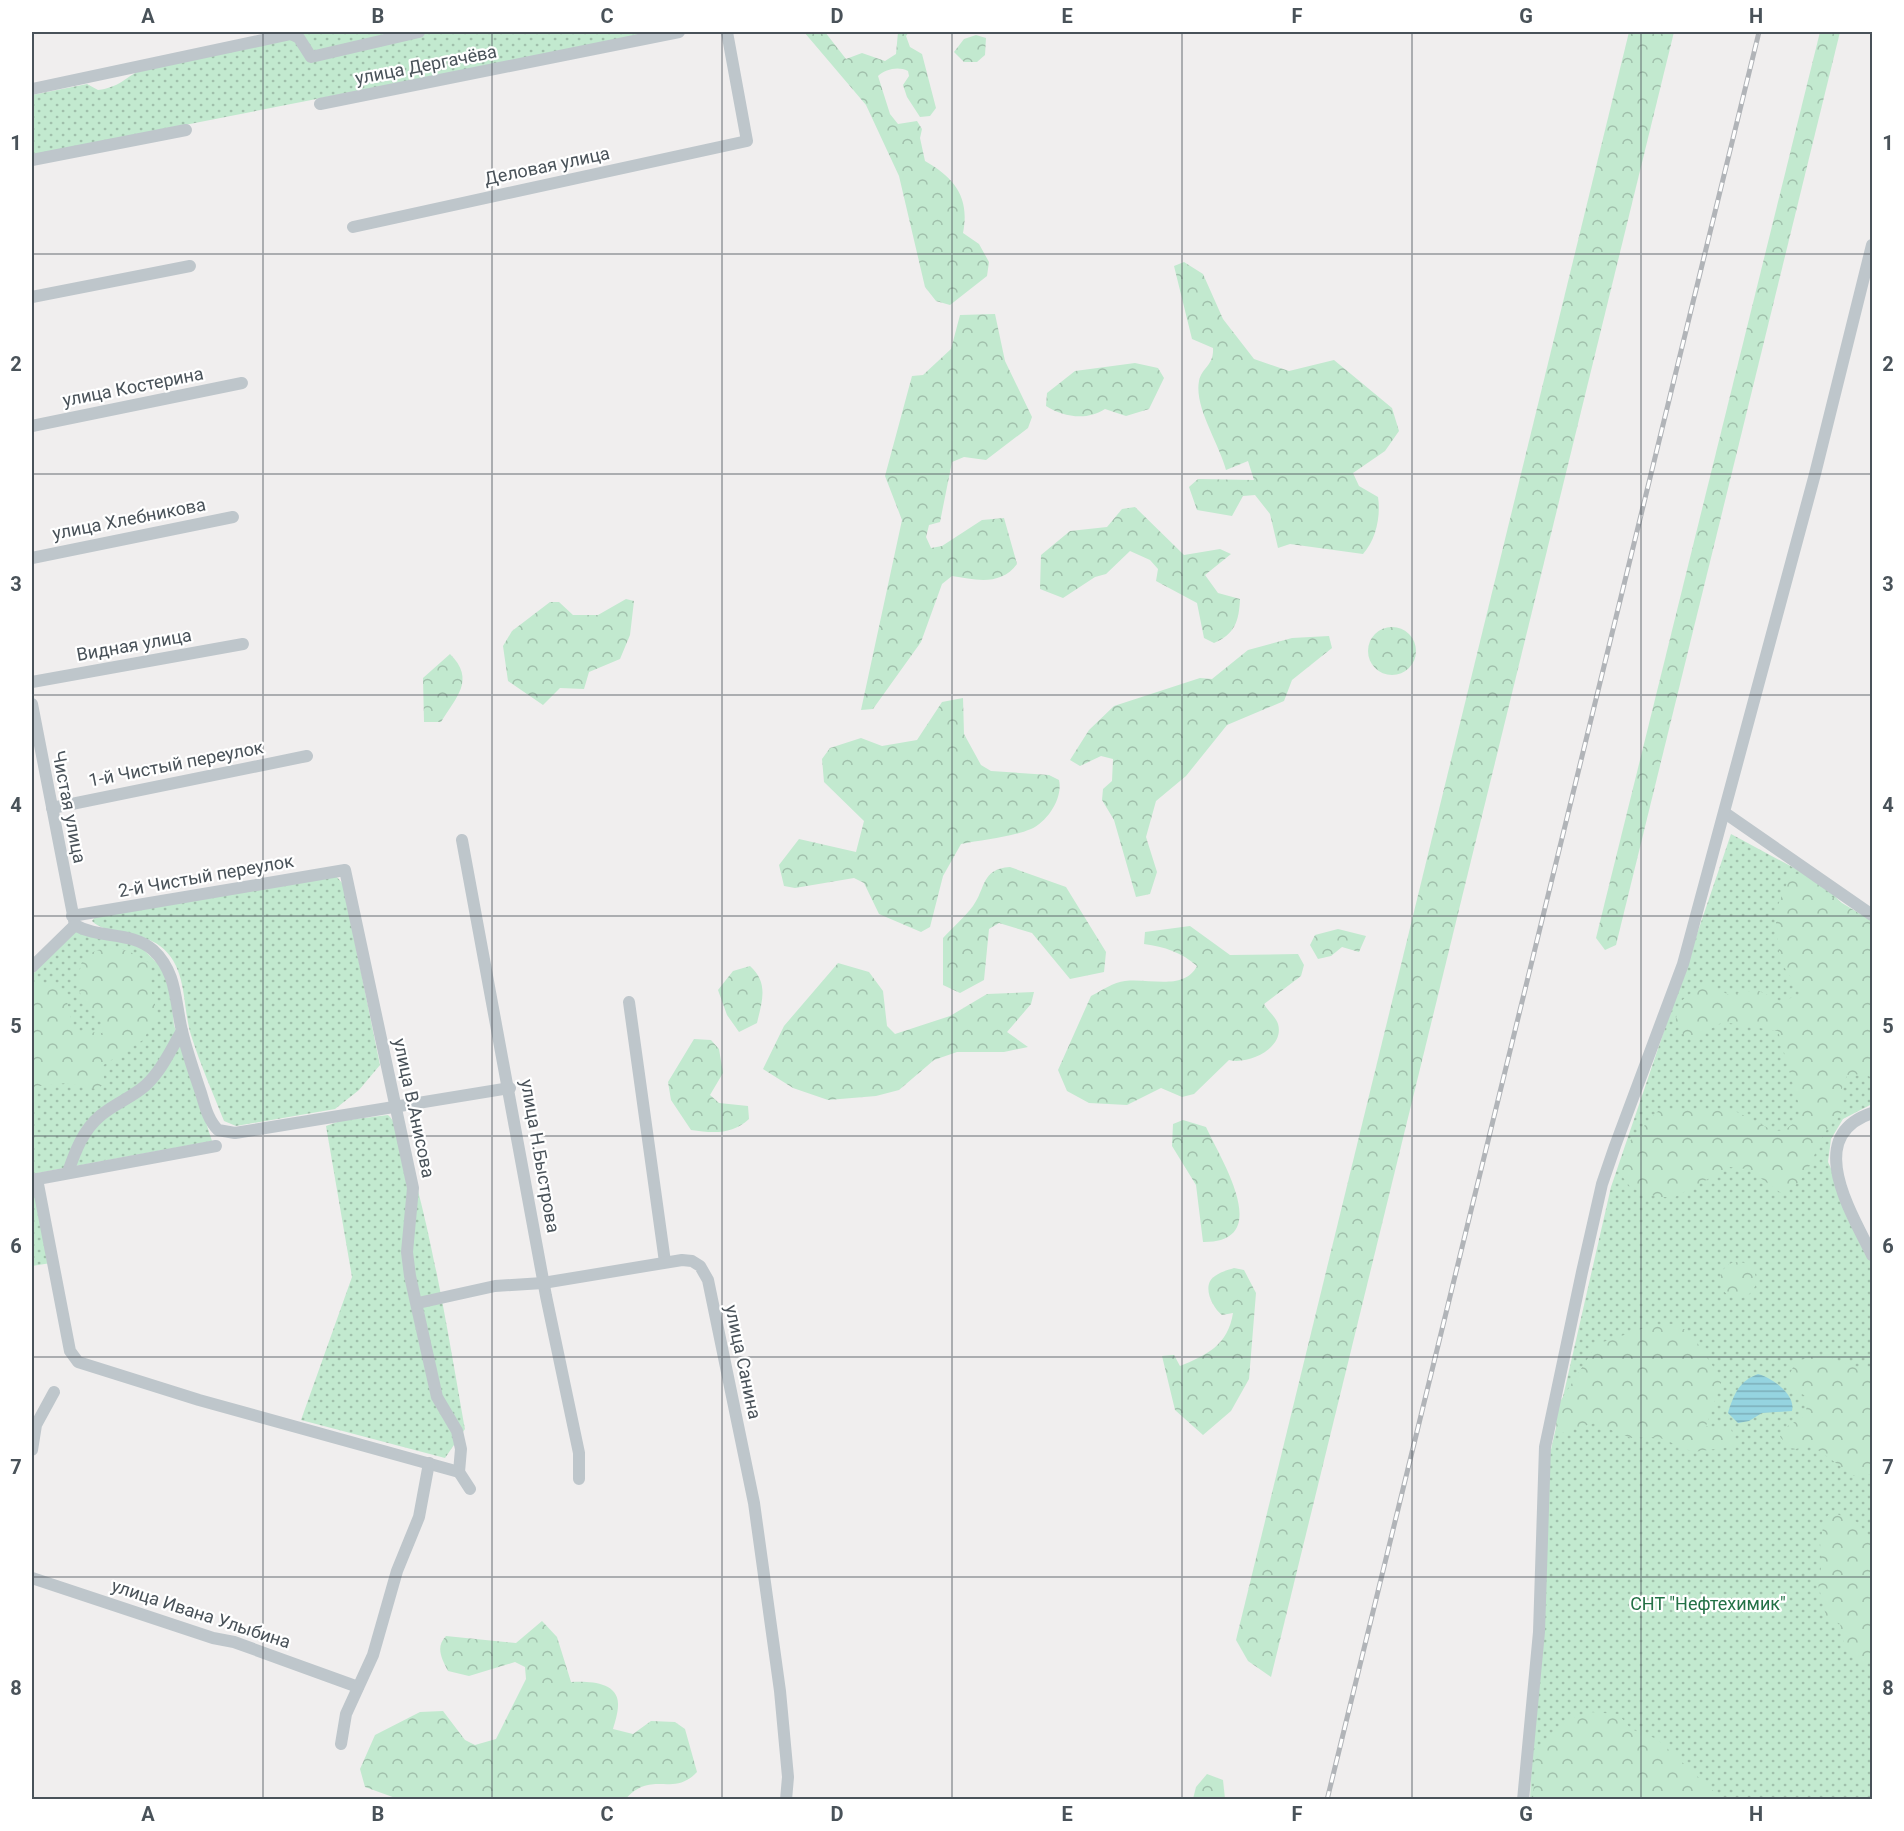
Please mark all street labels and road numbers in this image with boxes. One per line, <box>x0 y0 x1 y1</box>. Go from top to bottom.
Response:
street label: улица Дергачёва <box>353 40 499 89</box>
street label: Деловая улица <box>482 142 611 189</box>
street label: улица Костерина <box>61 363 205 410</box>
street label: улица Хлебникова <box>50 493 207 544</box>
street label: Видная улица <box>75 624 193 665</box>
street label: 1-й Чистый переулок <box>87 736 265 791</box>
street label: Чистая улица <box>48 749 91 865</box>
street label: 2-й Чистый переулок <box>117 850 295 901</box>
street label: улица В.Анисова <box>389 1036 440 1180</box>
street label: улица Н.Быстрова <box>517 1078 564 1234</box>
street label: улица Санина <box>721 1303 766 1421</box>
street label: улица Ивана Улыбина <box>109 1575 293 1652</box>

